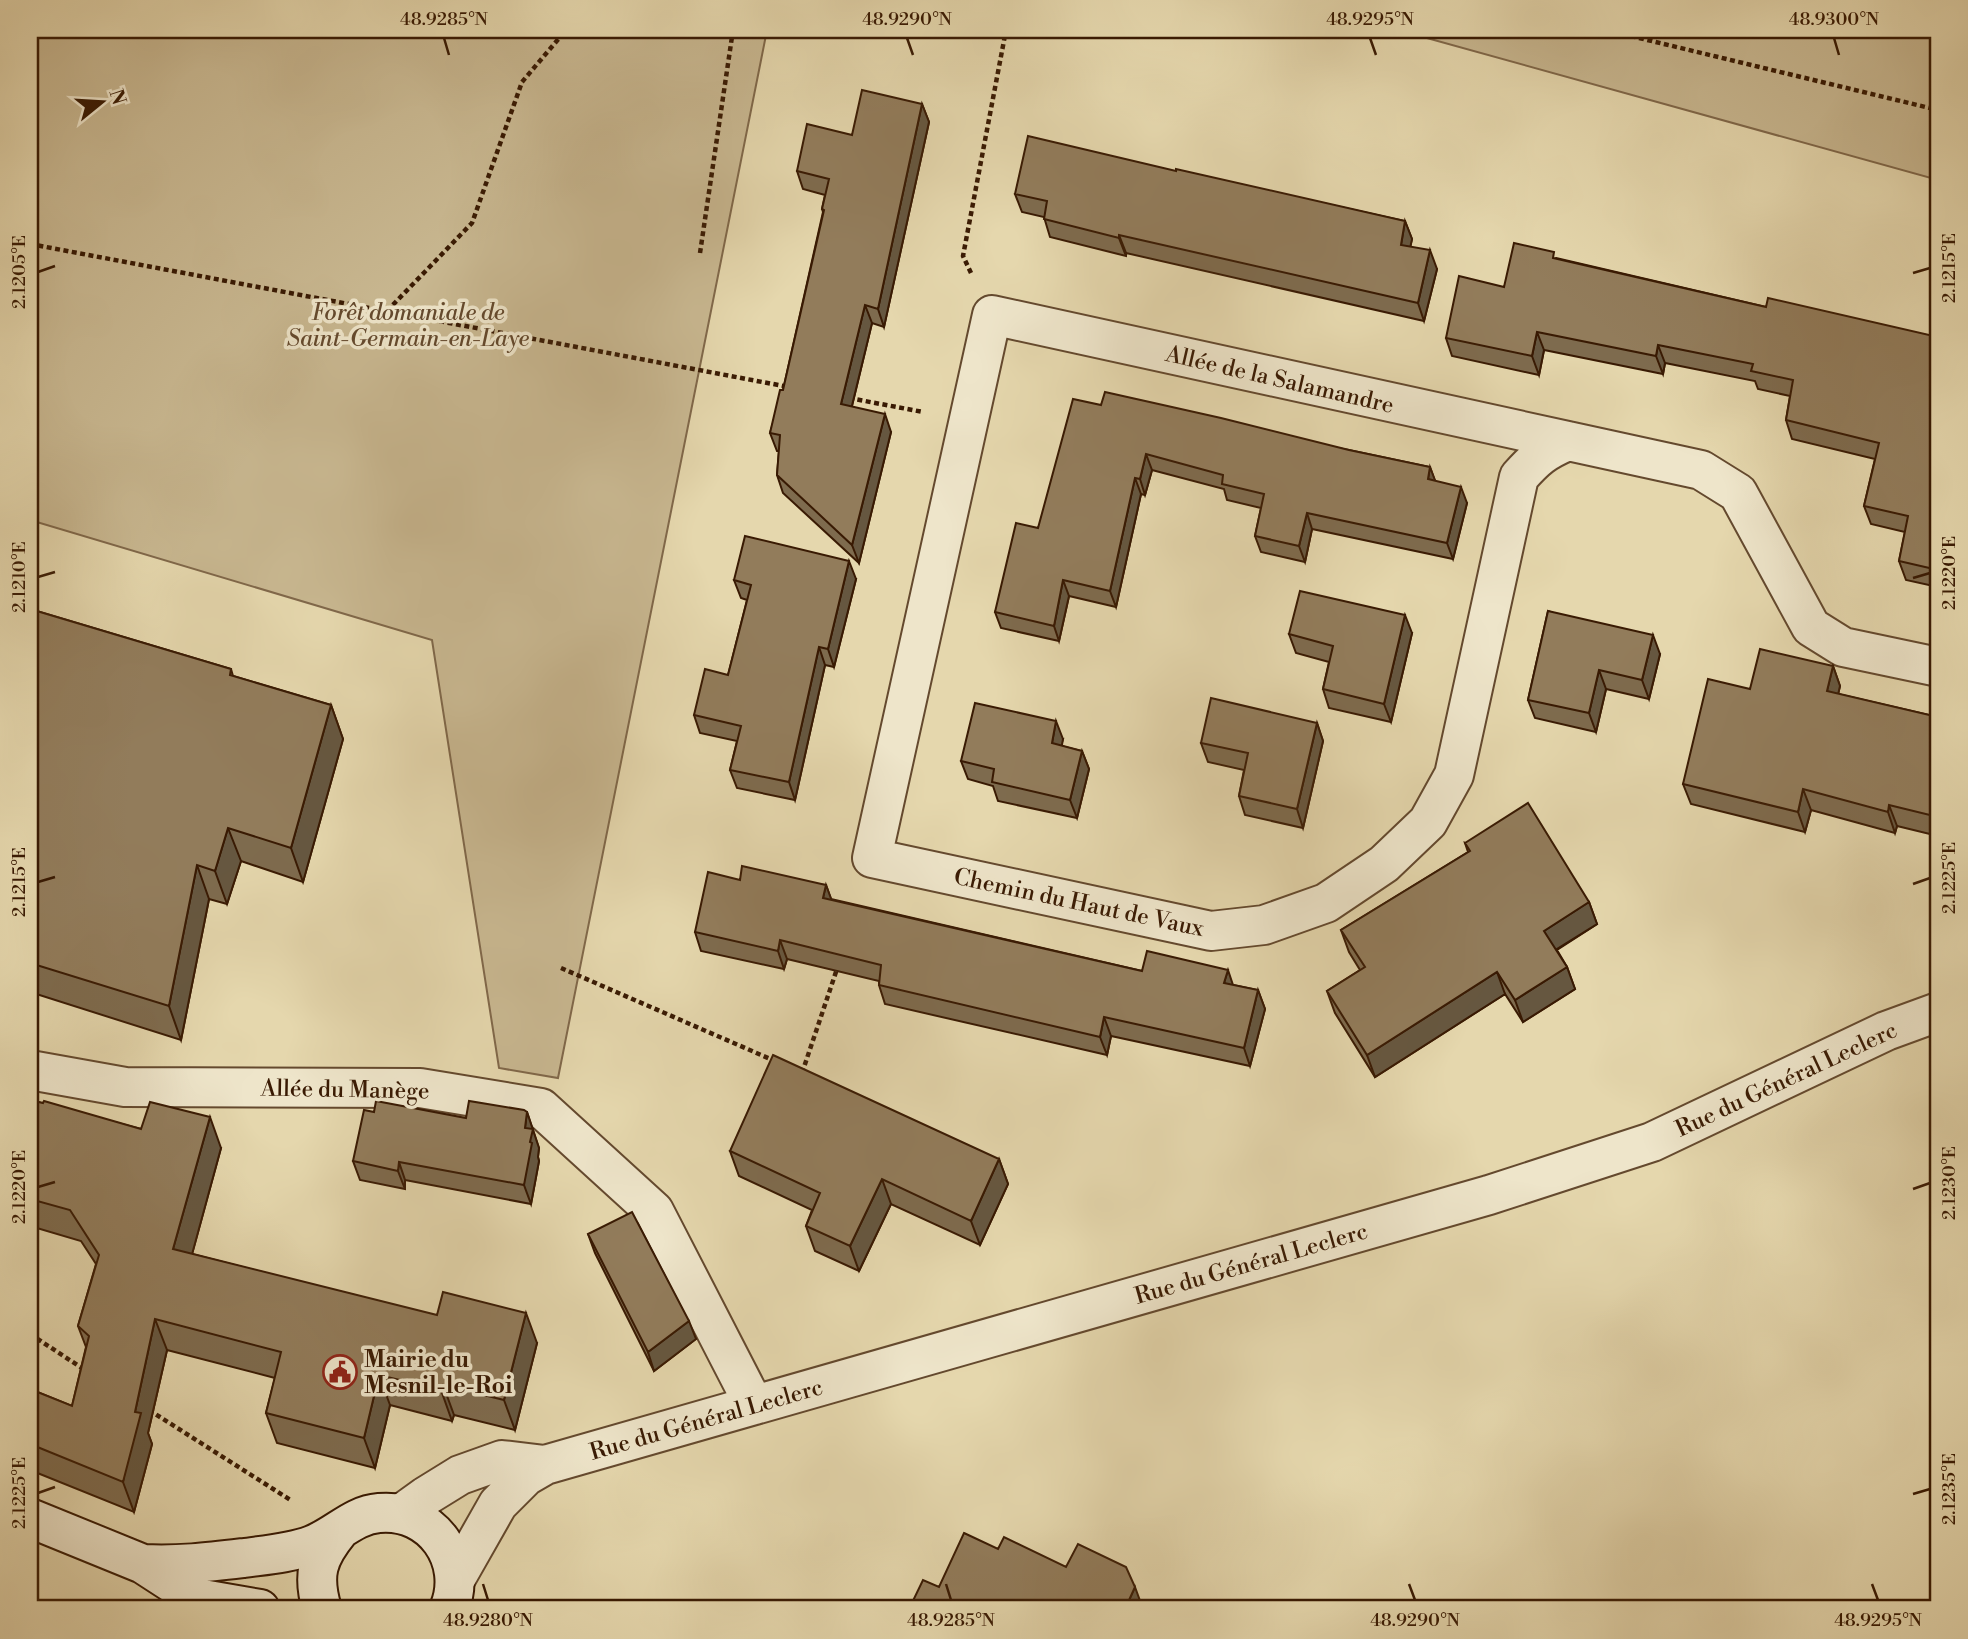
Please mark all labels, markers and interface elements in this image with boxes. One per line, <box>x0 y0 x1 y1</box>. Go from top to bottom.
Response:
text: 48.9285°N <box>400 8 489 31</box>
text: 48.9290°N <box>862 8 952 31</box>
text: 48.9295°N <box>1326 8 1414 31</box>
text: 48.9300°N <box>1789 8 1880 31</box>
north arrow <box>66 66 136 136</box>
text: N <box>103 86 131 108</box>
text: 2.1215°E <box>1938 233 1961 303</box>
text: 2.1205°E <box>8 235 31 309</box>
park label: Forêt domaniale de Saint-Germain-en-Laye <box>287 299 530 353</box>
street label: Allée de la Salamandre <box>1162 340 1397 420</box>
text: 2.1220°E <box>1938 536 1961 610</box>
text: 2.1210°E <box>8 541 31 613</box>
text: 2.1225°E <box>1938 842 1961 914</box>
text: 2.1215°E <box>8 847 31 917</box>
street label: Chemin du Haut de Vaux <box>951 863 1207 943</box>
street label: Rue du Général Leclerc <box>1671 1016 1902 1144</box>
street label: Allée du Manège <box>259 1075 430 1105</box>
text: 2.1230°E <box>1938 1146 1961 1220</box>
text: 2.1220°E <box>8 1150 31 1224</box>
street label: Rue du Général Leclerc <box>1132 1217 1371 1311</box>
place label: Mairie du Mesnil-le-Roi <box>364 1346 512 1400</box>
public building icon: Mairie du Mesnil-le-Roi <box>321 1353 359 1391</box>
street label: Rue du Général Leclerc <box>587 1373 826 1467</box>
text: 2.1235°E <box>1938 1453 1961 1525</box>
text: 2.1225°E <box>8 1457 31 1529</box>
text: 48.9280°N <box>443 1609 534 1632</box>
text: 48.9285°N <box>907 1609 996 1632</box>
text: 48.9290°N <box>1370 1609 1460 1632</box>
text: 48.9295°N <box>1834 1609 1922 1632</box>

